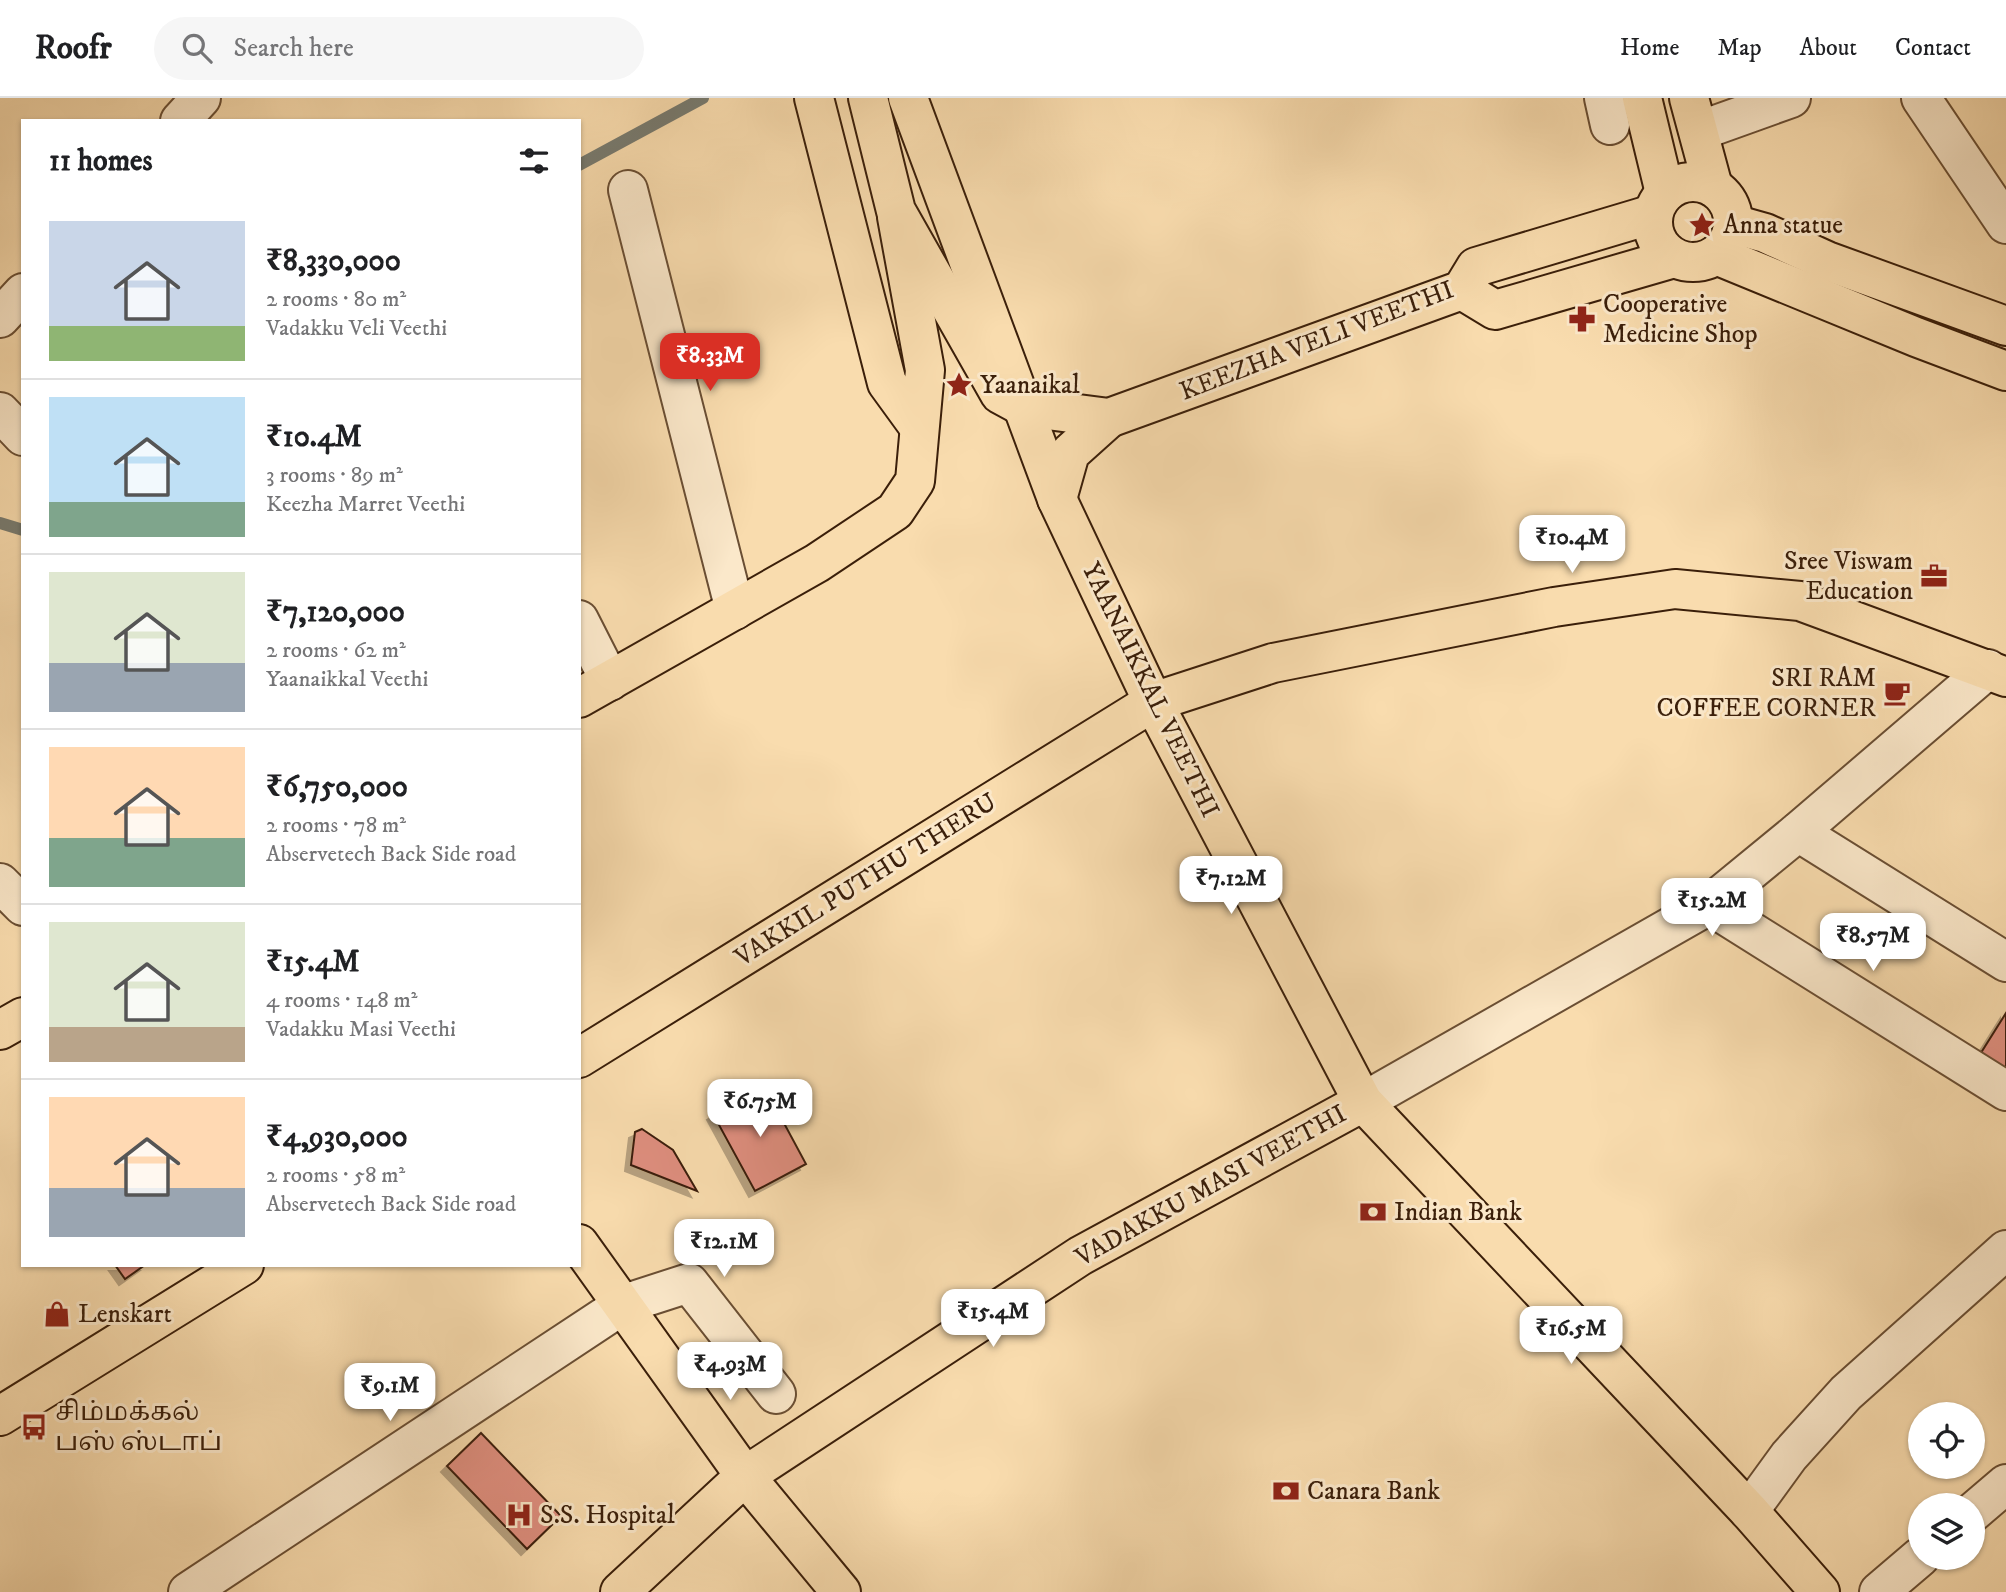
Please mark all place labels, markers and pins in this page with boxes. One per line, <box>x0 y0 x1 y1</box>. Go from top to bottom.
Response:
place label: Anna statue <box>1723 209 1843 242</box>
place icon: Anna statue <box>1687 210 1717 240</box>
place label: Cooperative Medicine Shop <box>1603 288 1757 351</box>
pharmacy icon: Cooperative Medicine Shop <box>1567 304 1597 334</box>
pin: ₹8.33M <box>653 334 767 393</box>
place label: Yaanaikal <box>980 369 1080 402</box>
place icon: Yaanaikal <box>944 370 974 400</box>
pin: ₹10.4M <box>1515 516 1629 575</box>
place label: Sree Viswam Education <box>1784 545 1913 608</box>
office icon: Sree Viswam Education <box>1919 561 1949 591</box>
place label: SRI RAM COFFEE CORNER <box>1656 662 1876 725</box>
cafe icon: SRI RAM COFFEE CORNER <box>1882 678 1912 708</box>
pin: ₹7.12M <box>1174 856 1288 916</box>
pin: ₹15.2M <box>1655 878 1769 938</box>
pin: ₹8.57M <box>1816 914 1930 973</box>
pin: ₹6.75M <box>703 1080 817 1139</box>
place label: Indian Bank <box>1394 1196 1522 1229</box>
bank icon: Indian Bank <box>1358 1197 1388 1227</box>
pin: ₹12.1M <box>667 1220 781 1279</box>
pin: ₹15.4M <box>936 1290 1050 1349</box>
place label: Lenskart <box>78 1298 172 1331</box>
shop icon: Lenskart <box>42 1299 72 1329</box>
pin: ₹16.5M <box>1514 1306 1628 1366</box>
pin: ₹4.93M <box>673 1342 787 1402</box>
pin: ₹9.1M <box>341 1364 439 1423</box>
place label: சிம்மக்கல் பஸ் ஸ்டாப் <box>55 1396 222 1459</box>
bus stop icon: சிம்மக்கல் பஸ் ஸ்டாப் <box>19 1412 49 1442</box>
place label: Canara Bank <box>1307 1475 1440 1508</box>
bank icon: Canara Bank <box>1271 1476 1301 1506</box>
place label: S.S. Hospital <box>540 1499 675 1532</box>
hospital icon: S.S. Hospital <box>504 1500 534 1530</box>

